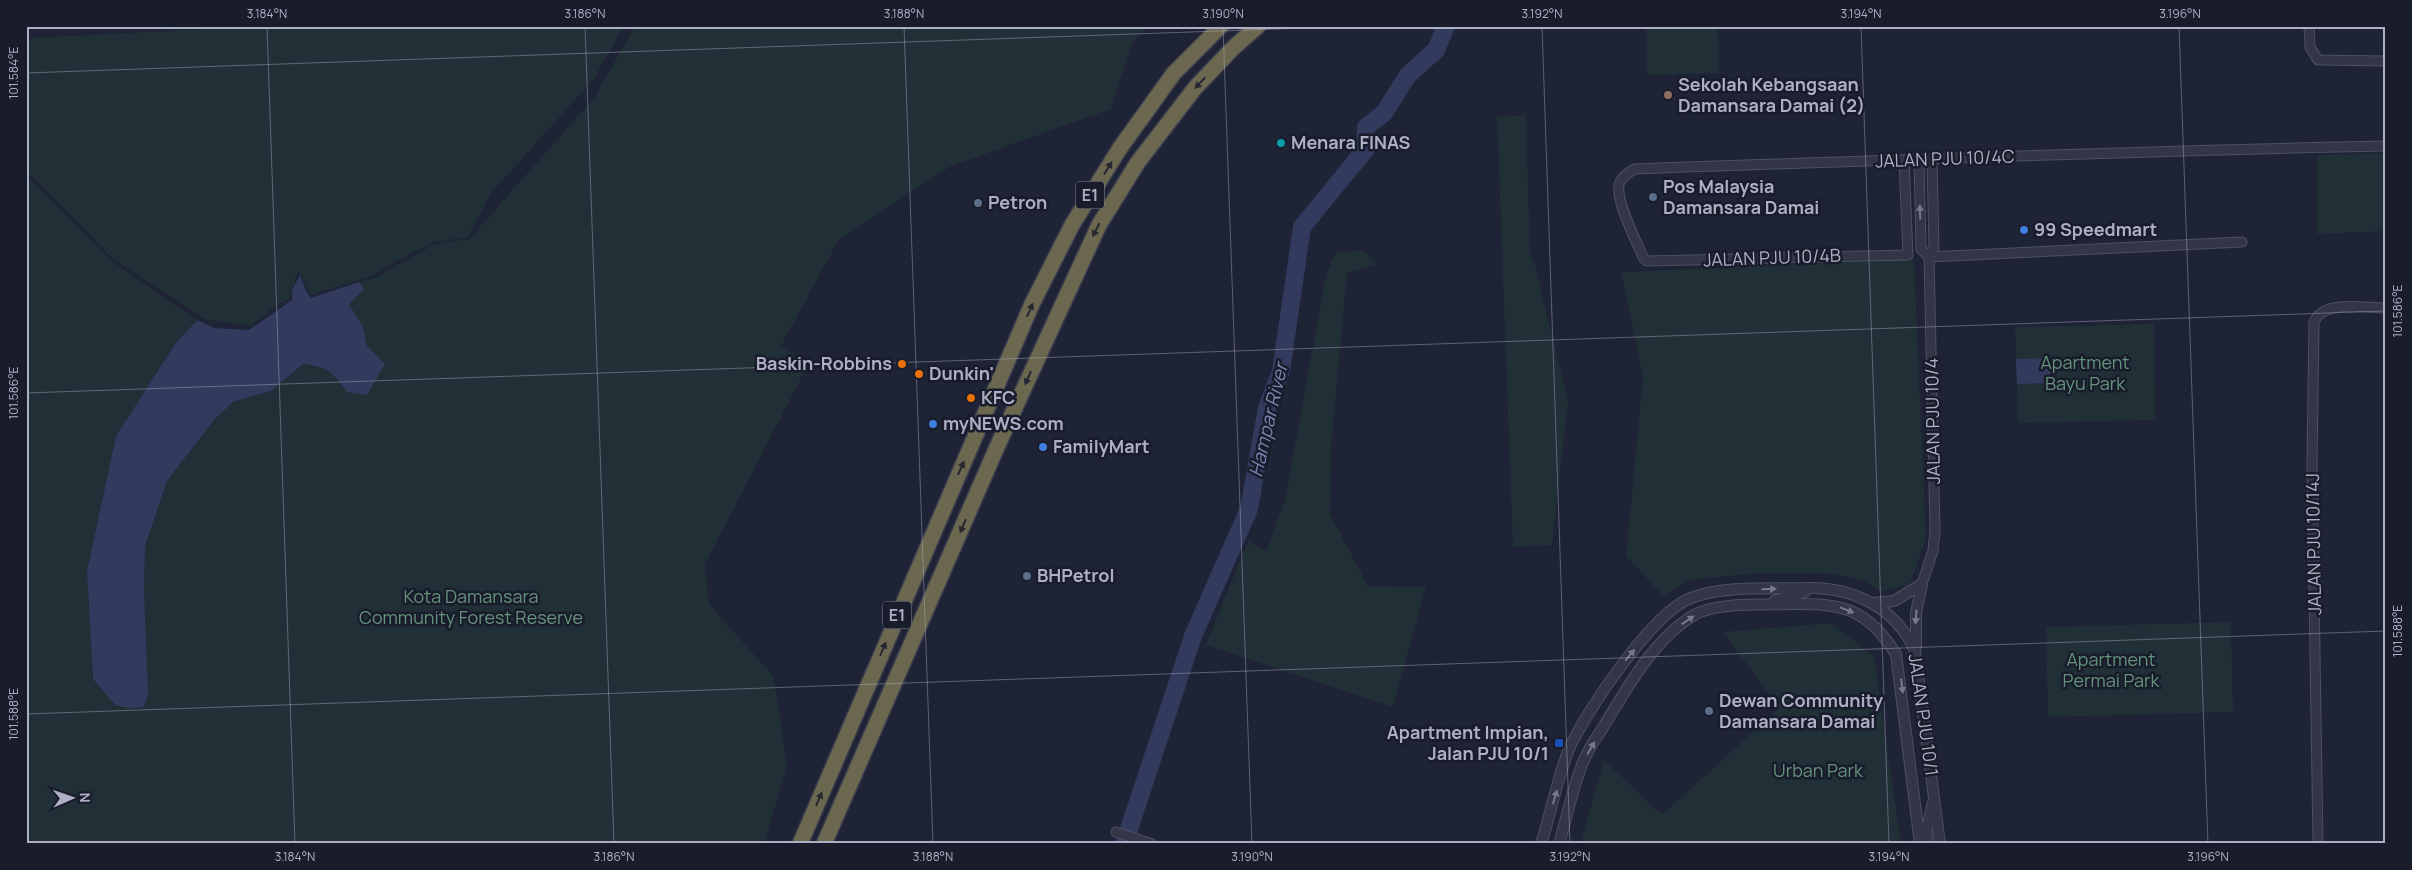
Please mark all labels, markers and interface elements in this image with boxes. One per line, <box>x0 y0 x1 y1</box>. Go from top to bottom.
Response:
text: 3.184°N <box>247 5 287 22</box>
text: 3.186°N <box>565 5 605 22</box>
text: 3.188°N <box>884 5 924 22</box>
text: 3.190°N <box>1202 5 1244 22</box>
text: 3.192°N <box>1522 5 1562 22</box>
text: 3.194°N <box>1840 5 1882 22</box>
text: 3.196°N <box>2159 5 2201 22</box>
text: 101.584°E <box>5 47 22 99</box>
place label: Sekolah Kebangsaan Damansara Damai (2) <box>1678 72 1865 117</box>
one-way arrow <box>1194 77 1206 89</box>
marker: Sekolah Kebangsaan Damansara Damai (2) <box>1662 89 1674 101</box>
place label: Menara FINAS <box>1291 130 1411 154</box>
marker: Menara FINAS <box>1275 137 1287 149</box>
street label: JALAN PJU 10/4C <box>1875 144 2015 172</box>
one-way arrow <box>1103 161 1112 174</box>
place label: Pos Malaysia Damansara Damai <box>1663 174 1819 219</box>
road number: E1 <box>1076 182 1104 208</box>
place label: Petron <box>988 190 1047 214</box>
marker: Pos Malaysia Damansara Damai <box>1647 191 1659 203</box>
marker: Petron <box>972 197 984 209</box>
one-way arrow <box>1916 203 1924 219</box>
place label: 99 Speedmart <box>2034 217 2157 241</box>
one-way arrow <box>1092 223 1100 237</box>
marker: 99 Speedmart <box>2018 224 2030 236</box>
street label: JALAN PJU 10/4B <box>1703 243 1841 271</box>
text: 101.586°E <box>2389 284 2406 337</box>
one-way arrow <box>1026 303 1034 317</box>
park label: Apartment Bayu Park <box>2040 350 2130 395</box>
place label: Baskin-Robbins <box>756 351 892 375</box>
street label: JALAN PJU 10/4 <box>1919 357 1945 485</box>
marker: Baskin-Robbins <box>896 358 908 370</box>
water label: Hampar River <box>1242 359 1294 479</box>
place label: Dunkin' <box>929 361 994 385</box>
text: 101.586°E <box>5 366 22 419</box>
marker: Dunkin' <box>913 368 925 380</box>
one-way arrow <box>1023 371 1031 385</box>
place label: KFC <box>981 385 1015 409</box>
marker: KFC <box>965 392 977 404</box>
place label: myNEWS.com <box>943 411 1064 435</box>
marker: myNEWS.com <box>927 418 939 430</box>
place label: FamilyMart <box>1053 434 1150 458</box>
marker: FamilyMart <box>1037 441 1049 453</box>
one-way arrow <box>957 461 965 475</box>
street label: JALAN PJU 10/14J <box>2300 473 2326 615</box>
one-way arrow <box>958 519 966 533</box>
place label: BHPetrol <box>1037 563 1115 587</box>
marker: BHPetrol <box>1021 570 1033 582</box>
park label: Kota Damansara Community Forest Reserve <box>359 584 583 629</box>
one-way arrow <box>1761 585 1777 593</box>
road number: E1 <box>883 602 911 628</box>
text: 101.588°E <box>2389 605 2406 657</box>
one-way arrow <box>1840 606 1855 614</box>
one-way arrow <box>1912 609 1920 625</box>
one-way arrow <box>1682 615 1695 625</box>
one-way arrow <box>879 642 887 656</box>
park label: Apartment Permai Park <box>2063 647 2160 692</box>
one-way arrow <box>1625 649 1636 662</box>
street label: JALAN PJU 10/1 <box>1904 652 1944 777</box>
one-way arrow <box>1898 679 1906 695</box>
text: 101.588°E <box>5 688 22 740</box>
place label: Dewan Community Damansara Damai <box>1719 688 1883 733</box>
marker: Dewan Community Damansara Damai <box>1703 705 1715 717</box>
place label: Apartment Impian, Jalan PJU 10/1 <box>1387 720 1549 765</box>
marker: Apartment Impian, Jalan PJU 10/1 <box>1553 737 1565 749</box>
one-way arrow <box>1586 741 1595 754</box>
park label: Urban Park <box>1773 758 1864 782</box>
north arrow <box>48 772 98 822</box>
one-way arrow <box>1552 789 1560 804</box>
text: N <box>76 792 95 803</box>
one-way arrow <box>816 792 824 806</box>
text: 3.184°N <box>275 848 315 865</box>
text: 3.186°N <box>594 848 634 865</box>
text: 3.188°N <box>913 848 953 865</box>
text: 3.190°N <box>1231 848 1273 865</box>
text: 3.192°N <box>1550 848 1590 865</box>
text: 3.194°N <box>1868 848 1910 865</box>
text: 3.196°N <box>2187 848 2229 865</box>

